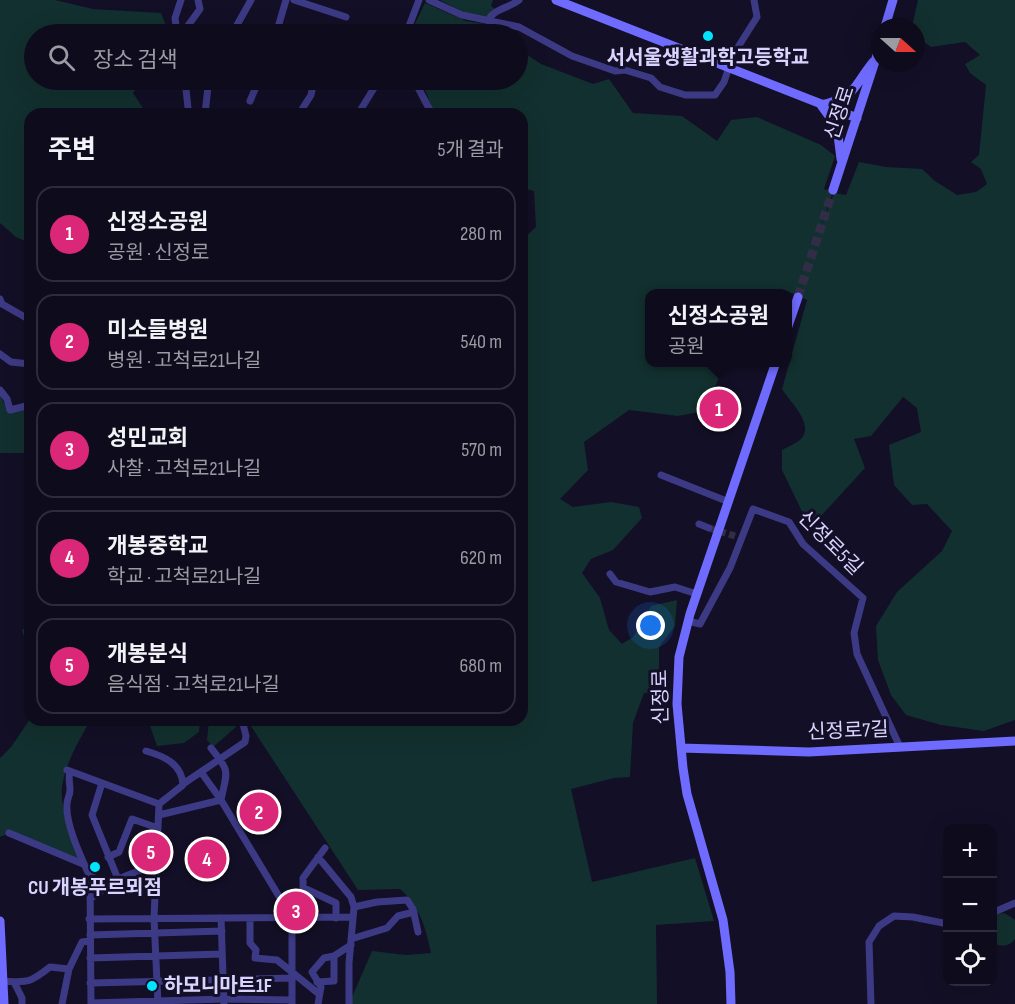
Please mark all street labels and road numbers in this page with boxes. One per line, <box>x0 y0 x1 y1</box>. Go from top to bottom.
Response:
street label: 신정로 <box>820 83 860 143</box>
street label: 신정로5길 <box>793 506 867 580</box>
street label: 신정로 <box>649 669 673 725</box>
street label: 신정로7길 <box>807 718 889 744</box>

